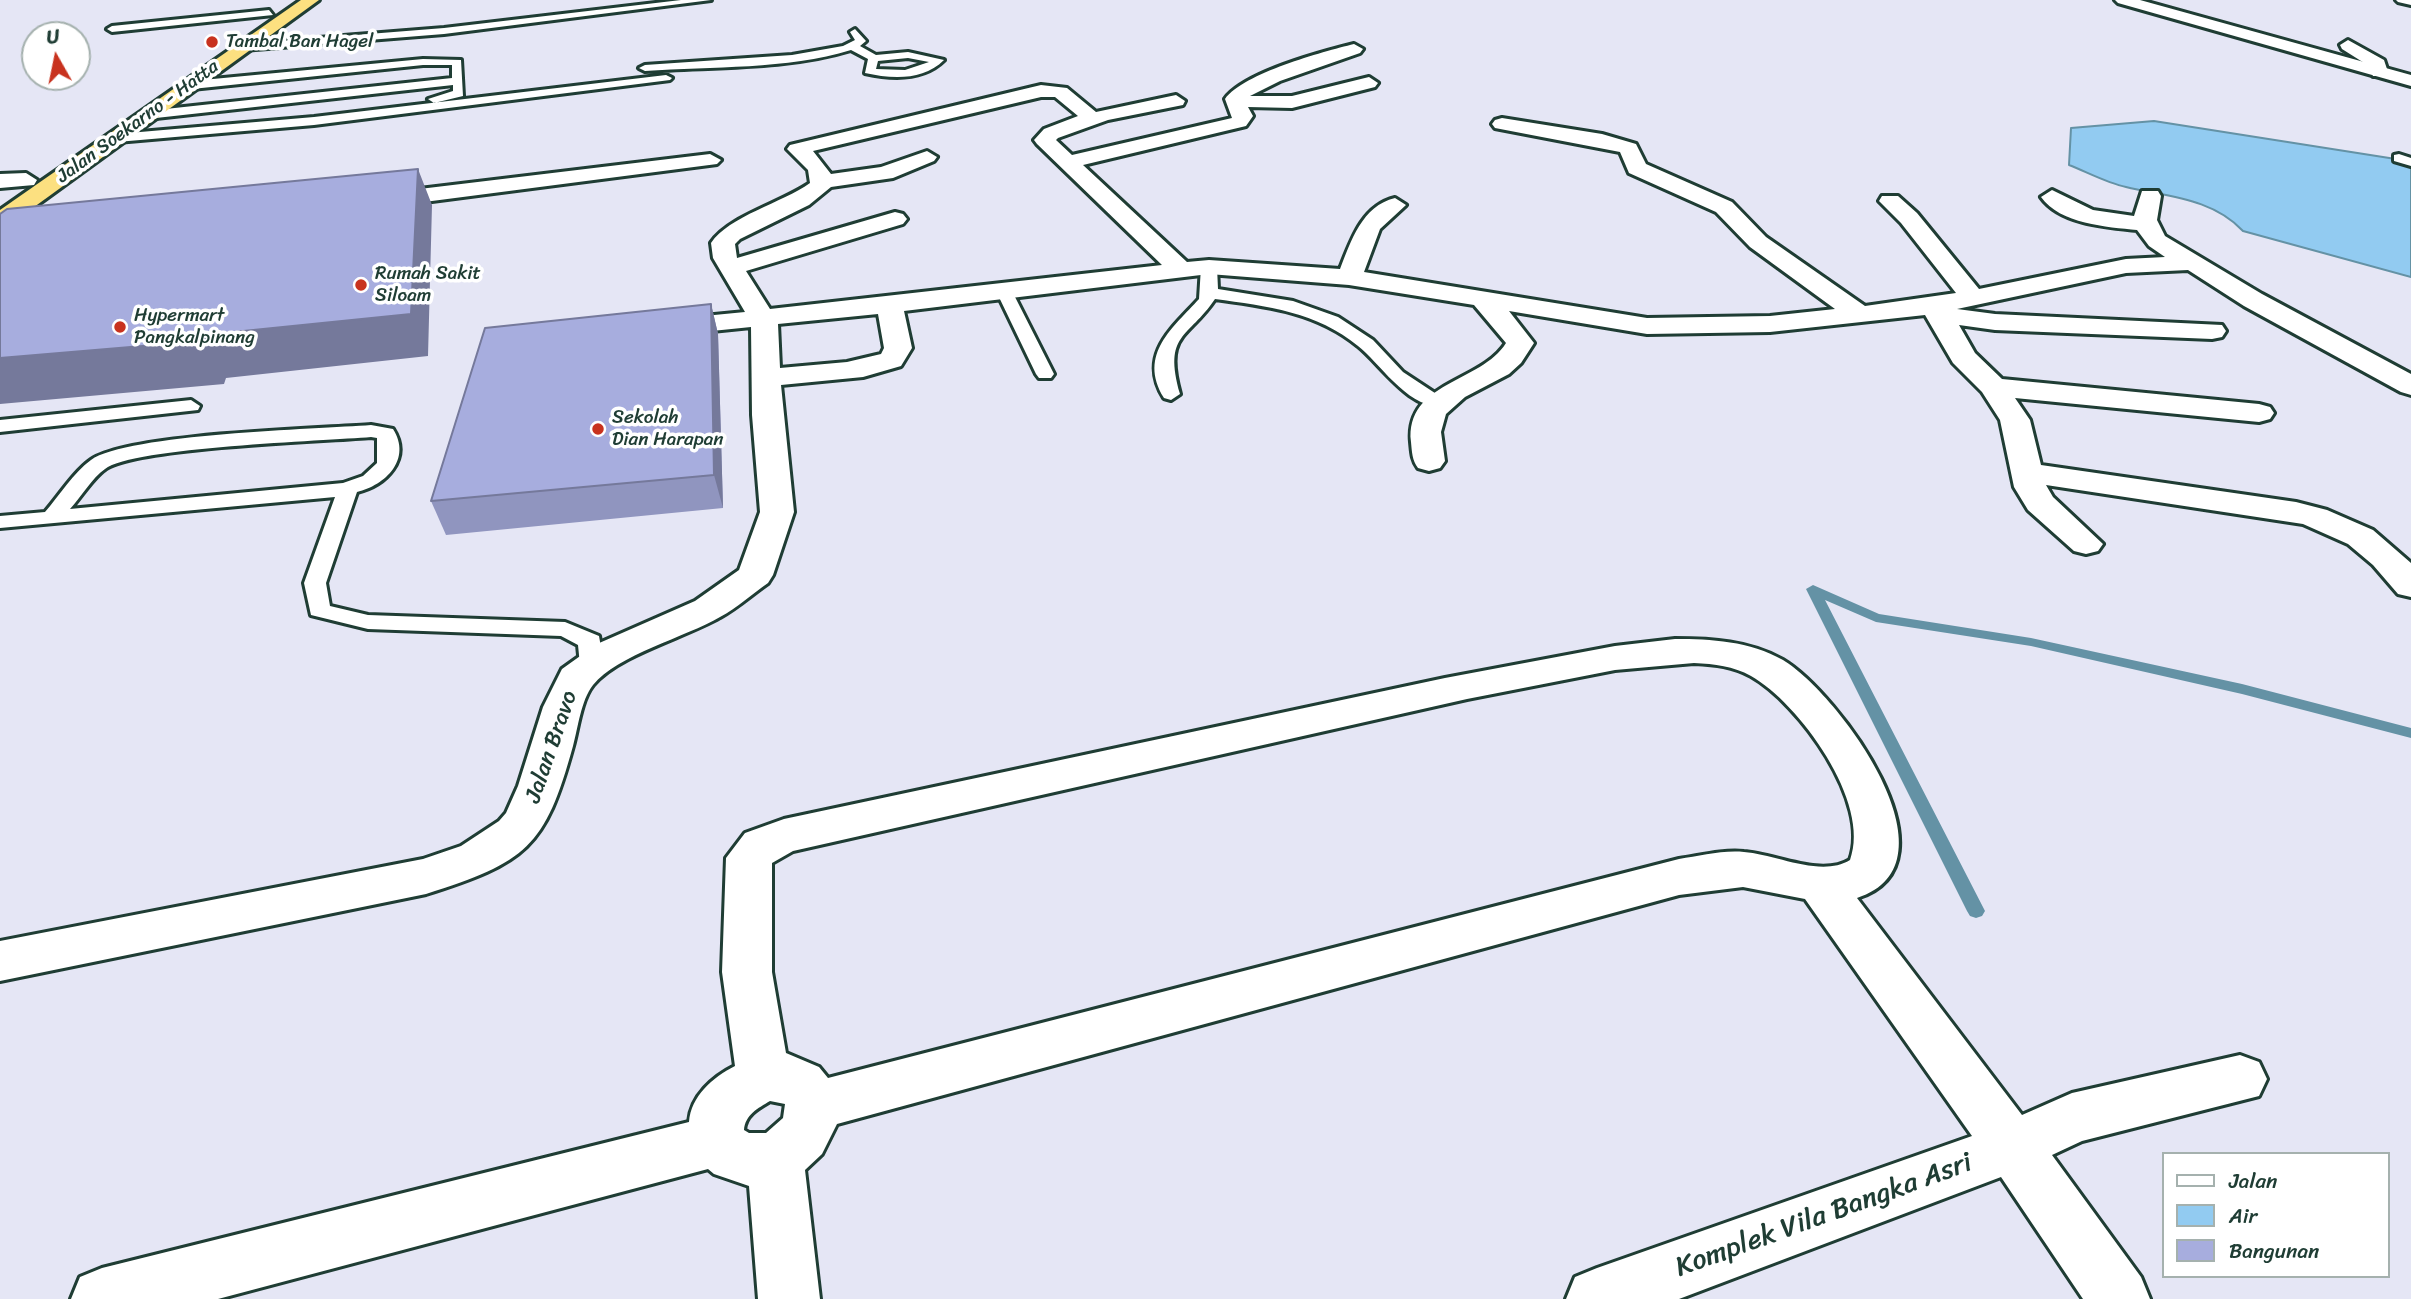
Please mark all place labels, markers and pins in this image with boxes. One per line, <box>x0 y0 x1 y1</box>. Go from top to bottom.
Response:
place label: Tambal Ban Hagel <box>226 31 373 53</box>
marker: Tambal Ban Hagel <box>204 34 220 50</box>
place label: Rumah Sakit Siloam <box>375 263 481 307</box>
marker: Rumah Sakit Siloam <box>353 277 369 293</box>
place label: Hypermart Pangkalpinang <box>134 305 255 349</box>
marker: Hypermart Pangkalpinang <box>112 319 128 335</box>
place label: Sekolah Dian Harapan <box>612 407 724 451</box>
marker: Sekolah Dian Harapan <box>590 421 606 437</box>

